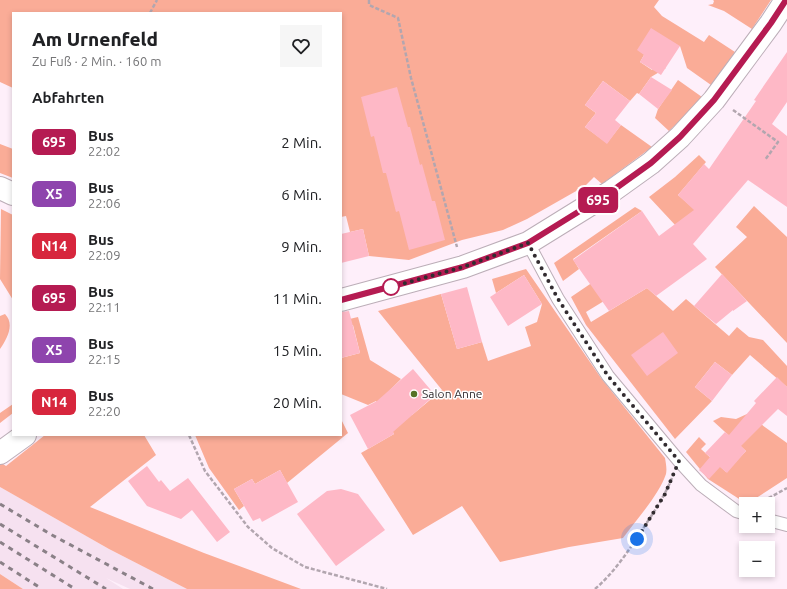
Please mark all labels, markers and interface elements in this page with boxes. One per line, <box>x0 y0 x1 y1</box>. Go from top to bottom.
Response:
button: heart <box>280 25 322 67</box>
text: Am Urnenfeld <box>32 28 158 50</box>
text: Zu Fuß · 2 Min. · 160 m <box>32 54 161 68</box>
text: Abfahrten <box>32 89 104 106</box>
text: Bus <box>88 127 114 144</box>
text: 695 <box>42 134 66 150</box>
text: 2 Min. <box>281 134 322 151</box>
text: 22:02 <box>88 144 121 158</box>
text: Bus <box>88 179 114 196</box>
text: X5 <box>45 186 63 202</box>
text: 6 Min. <box>281 186 322 203</box>
line badge: 695 <box>575 187 621 213</box>
text: 695 <box>586 192 610 208</box>
text: 22:06 <box>88 196 121 210</box>
text: Bus <box>88 231 114 248</box>
text: N14 <box>41 238 67 254</box>
text: 9 Min. <box>281 238 322 255</box>
text: 22:09 <box>88 248 121 262</box>
unlabelled marker <box>382 278 400 296</box>
text: Bus <box>88 283 114 300</box>
text: 695 <box>42 290 66 306</box>
text: 11 Min. <box>273 290 322 307</box>
text: 22:11 <box>88 300 121 314</box>
text: Bus <box>88 335 114 352</box>
text: X5 <box>45 342 63 358</box>
text: 15 Min. <box>273 342 322 359</box>
text: 22:15 <box>88 352 121 366</box>
text: Bus <box>88 387 114 404</box>
place label: Salon Anne <box>422 387 482 400</box>
marker: Salon Anne <box>409 389 419 399</box>
text: N14 <box>41 394 67 410</box>
text: 20 Min. <box>273 394 322 411</box>
text: 22:20 <box>88 404 121 418</box>
map controls <box>739 497 775 577</box>
button: + <box>739 497 775 533</box>
your location <box>627 529 647 549</box>
button: − <box>739 541 775 577</box>

